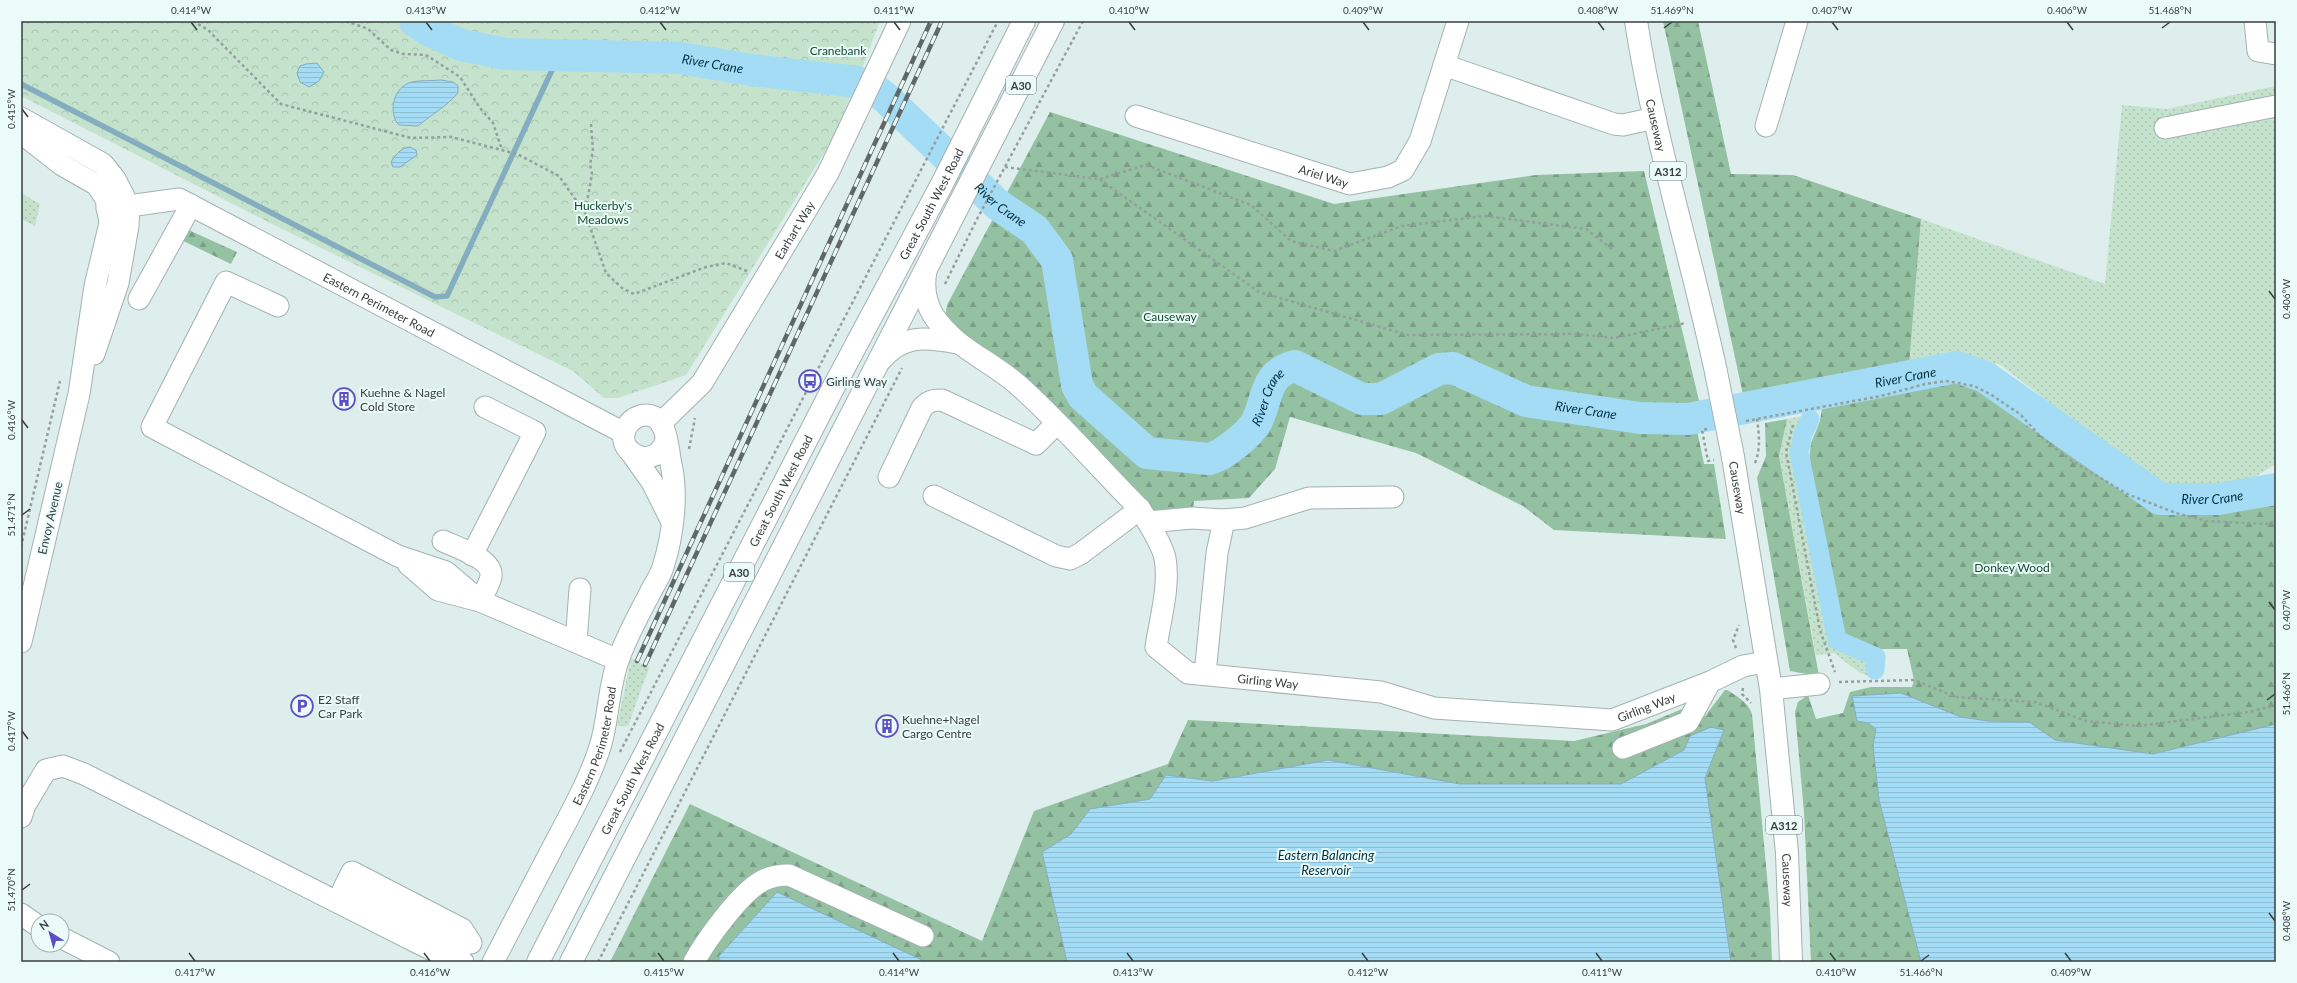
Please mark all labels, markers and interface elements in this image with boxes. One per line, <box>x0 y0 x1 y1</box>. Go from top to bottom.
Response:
text: 0.414°W <box>171 4 212 16</box>
text: 0.413°W <box>406 4 447 16</box>
text: 0.412°W <box>640 4 681 16</box>
text: 0.411°W <box>874 4 915 16</box>
text: 0.410°W <box>1109 4 1150 16</box>
text: 0.409°W <box>1343 4 1384 16</box>
text: 0.408°W <box>1578 4 1619 16</box>
text: 51.469°N <box>1650 4 1694 16</box>
text: 0.407°W <box>1812 4 1853 16</box>
text: 0.406°W <box>2047 4 2088 16</box>
text: 51.468°N <box>2148 4 2192 16</box>
park label: Cranebank <box>810 43 867 58</box>
water label: River Crane <box>681 50 744 77</box>
road number: A30 <box>1006 76 1036 94</box>
text: 0.415°W <box>5 88 17 129</box>
street label: Causeway <box>1643 97 1670 154</box>
street label: Great South West Road <box>896 146 966 262</box>
street label: Ariel Way <box>1297 161 1351 191</box>
road number: A312 <box>1650 162 1686 180</box>
water label: River Crane <box>971 179 1030 230</box>
street label: Earhart Way <box>771 197 818 262</box>
park label: Huckerby's Meadows <box>574 198 632 227</box>
street label: Eastern Perimeter Road <box>321 269 438 340</box>
text: 0.406°W <box>2280 278 2292 319</box>
park label: Causeway <box>1143 309 1198 324</box>
water label: River Crane <box>1873 363 1937 391</box>
water label: River Crane <box>1248 364 1287 429</box>
bus stop icon: Girling Way <box>797 368 823 394</box>
place label: Girling Way <box>826 374 888 389</box>
place label: Kuehne & Nagel Cold Store <box>360 385 445 414</box>
building icon: Kuehne & Nagel Cold Store <box>331 386 357 412</box>
water label: River Crane <box>1554 397 1618 422</box>
text: 0.416°W <box>5 399 17 440</box>
street label: Great South West Road <box>745 432 815 549</box>
street label: Causeway <box>1726 460 1750 516</box>
street label: Envoy Avenue <box>34 480 66 556</box>
water label: River Crane <box>2181 487 2244 507</box>
text: 51.471°N <box>5 493 17 537</box>
park label: Donkey Wood <box>1974 560 2050 575</box>
road number: A30 <box>724 563 754 581</box>
text: 0.407°W <box>2280 589 2292 630</box>
street label: Girling Way <box>1237 670 1300 691</box>
text: 51.466°N <box>2280 672 2292 716</box>
street label: Eastern Perimeter Road <box>569 685 619 808</box>
street label: Girling Way <box>1615 688 1678 725</box>
place label: E2 Staff Car Park <box>318 692 364 721</box>
parking icon: E2 Staff Car Park <box>289 693 315 719</box>
text: 0.417°W <box>5 710 17 751</box>
place label: Kuehne+Nagel Cargo Centre <box>902 712 980 741</box>
building icon: Kuehne+Nagel Cargo Centre <box>874 713 900 739</box>
street label: Great South West Road <box>597 720 667 837</box>
road number: A312 <box>1766 816 1802 834</box>
water label: Eastern Balancing Reservoir <box>1278 847 1375 878</box>
street label: Causeway <box>1780 853 1797 908</box>
text: 51.470°N <box>5 868 17 912</box>
text: 0.408°W <box>2280 900 2292 941</box>
north arrow <box>30 913 70 953</box>
text: N <box>36 917 51 932</box>
text: 0.417°W <box>175 966 216 978</box>
text: 0.416°W <box>410 966 451 978</box>
text: 0.415°W <box>644 966 685 978</box>
text: 0.414°W <box>879 966 920 978</box>
text: 0.413°W <box>1113 966 1154 978</box>
text: 0.412°W <box>1348 966 1389 978</box>
text: 0.411°W <box>1582 966 1623 978</box>
text: 0.410°W <box>1816 966 1857 978</box>
text: 51.466°N <box>1899 966 1943 978</box>
text: 0.409°W <box>2051 966 2092 978</box>

